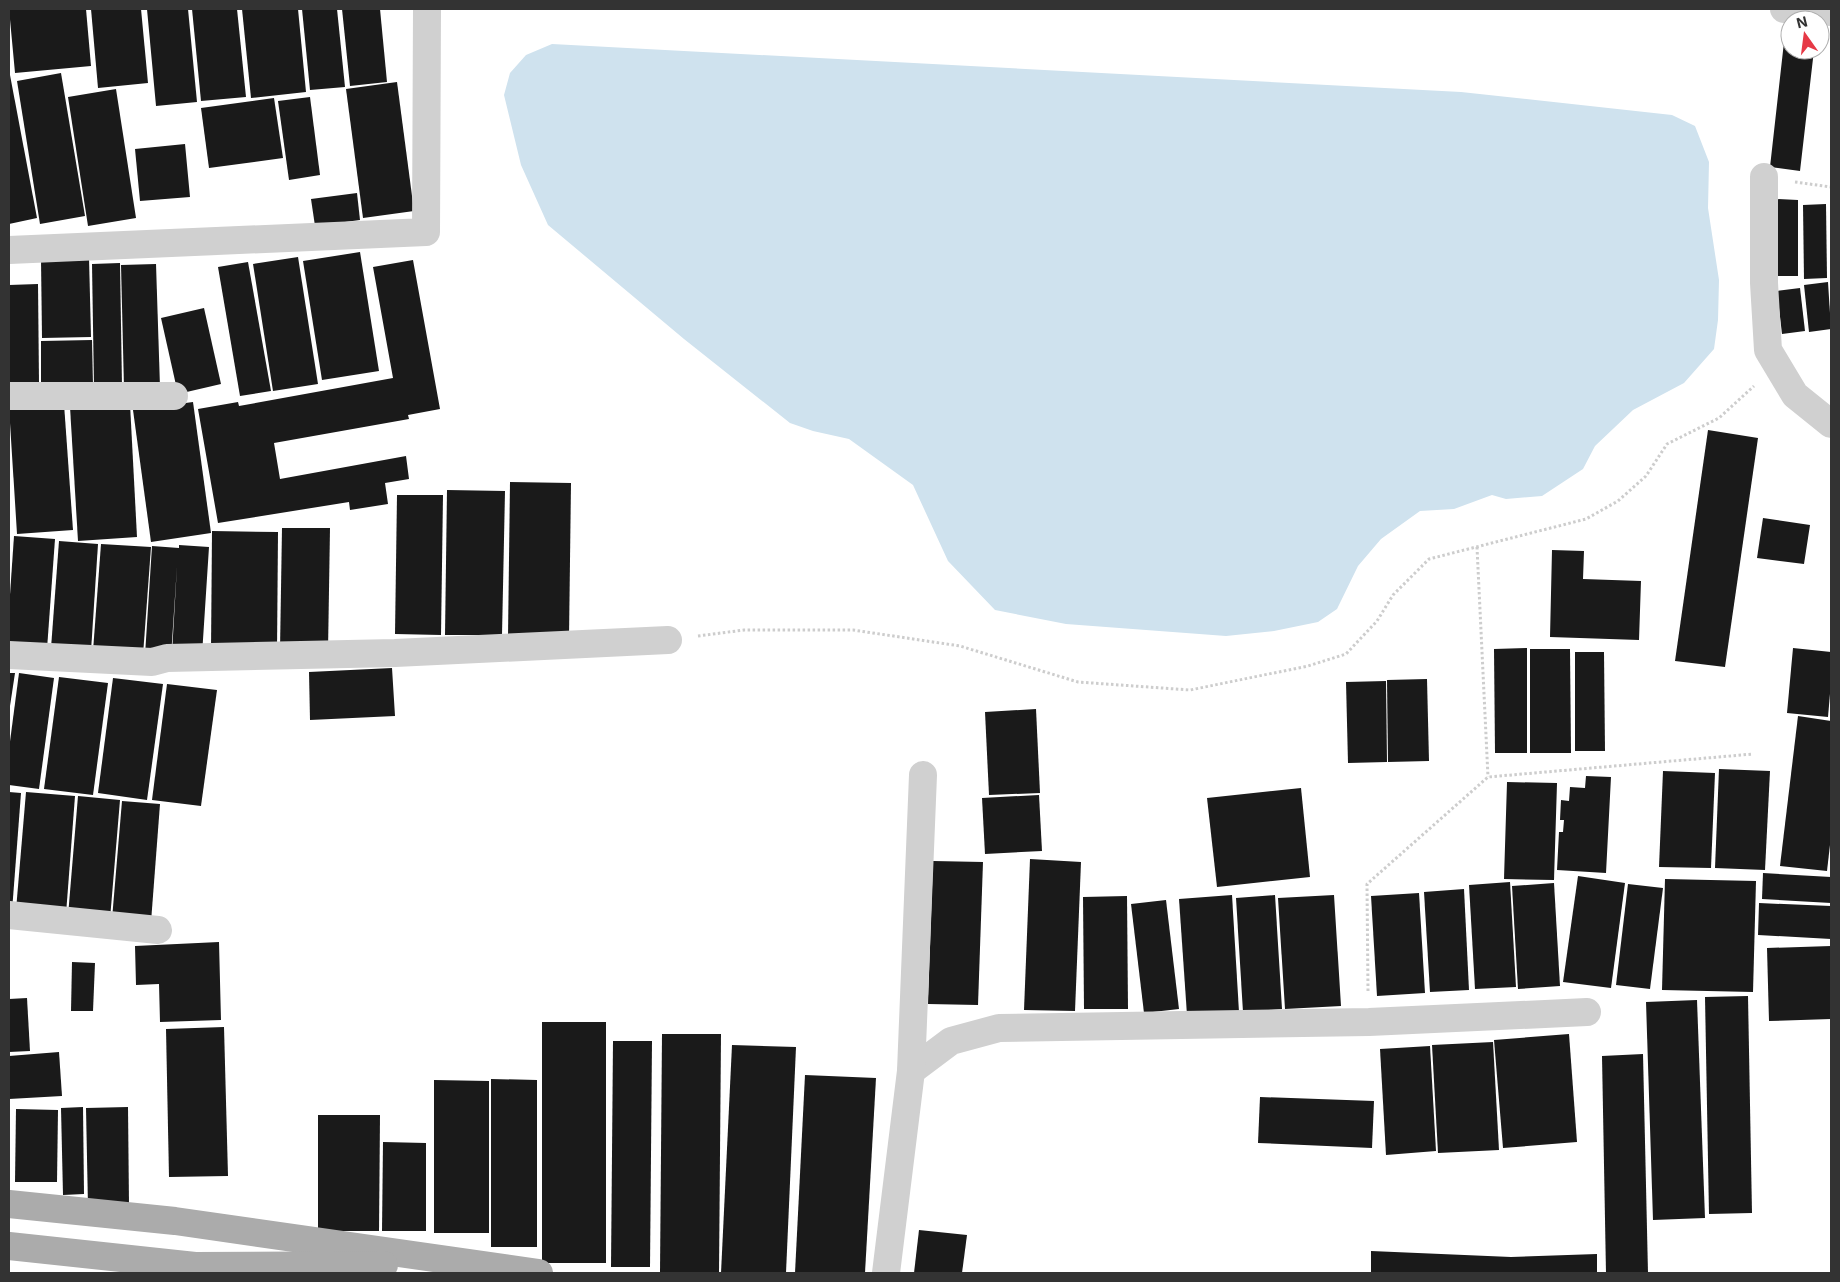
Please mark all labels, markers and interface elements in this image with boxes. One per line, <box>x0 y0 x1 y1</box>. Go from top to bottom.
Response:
north arrow <box>1780 10 1830 60</box>
text: N <box>1795 12 1809 31</box>

